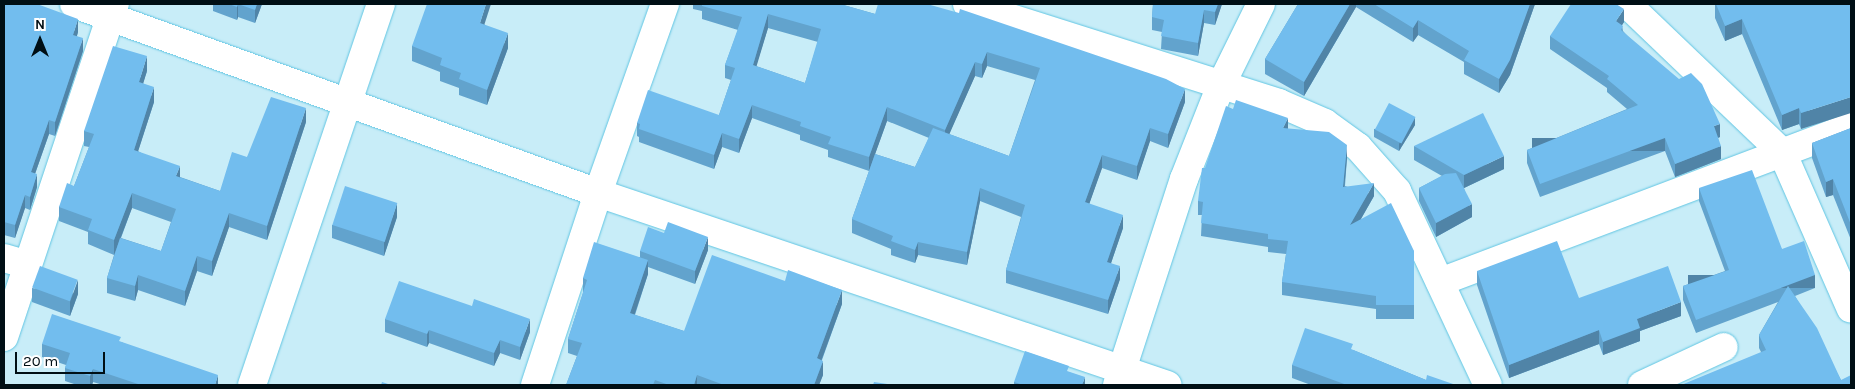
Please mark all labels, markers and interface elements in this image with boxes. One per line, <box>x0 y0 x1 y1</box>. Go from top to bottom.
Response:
north arrow <box>15 15 65 65</box>
text: N <box>35 16 45 33</box>
scale bar <box>18 342 108 374</box>
text: 20 m <box>23 352 58 370</box>

